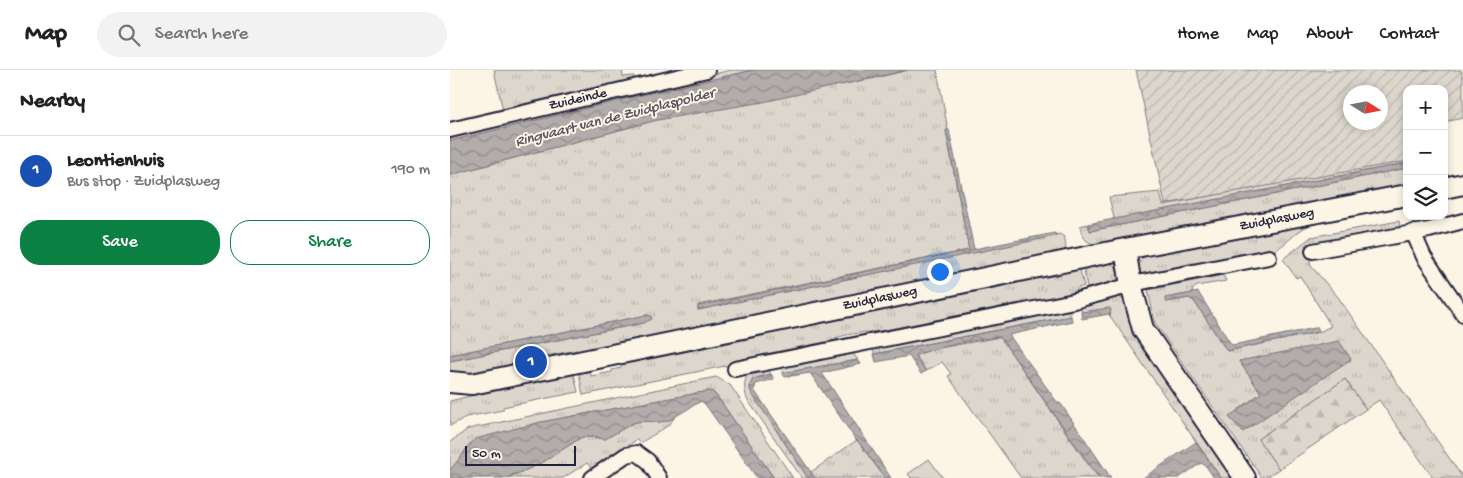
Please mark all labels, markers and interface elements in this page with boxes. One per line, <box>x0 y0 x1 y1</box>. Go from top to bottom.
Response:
search box <box>97 12 447 57</box>
text: Map <box>25 20 67 49</box>
icon: search <box>115 21 143 49</box>
text: Search here <box>155 23 248 46</box>
text: Home <box>1177 24 1219 45</box>
text: Map <box>1247 24 1278 45</box>
text: About <box>1306 24 1352 45</box>
text: Contact <box>1380 24 1438 45</box>
water label: Ringvaart van de Zuidplaspolder <box>514 84 719 151</box>
street label: Zuideinde <box>547 85 610 115</box>
north arrow <box>1343 85 1388 130</box>
map controls <box>1403 85 1448 220</box>
button: + <box>1403 85 1448 130</box>
text: Nearby <box>20 90 85 115</box>
button: − <box>1403 130 1448 175</box>
text: Leontienhuis <box>67 150 164 173</box>
text: 1 <box>33 161 39 180</box>
text: 190 m <box>391 161 430 180</box>
text: Bus stop · Zuidplasweg <box>67 173 220 192</box>
button: layers <box>1403 175 1448 220</box>
street label: Zuidplasweg <box>1238 204 1316 236</box>
button: Save <box>20 220 220 265</box>
button: Share <box>230 220 430 265</box>
your location <box>927 259 953 285</box>
street label: Zuidplasweg <box>841 283 919 315</box>
pin: 1 <box>515 343 547 381</box>
scale bar <box>465 443 576 466</box>
text: 50 m <box>472 446 501 463</box>

